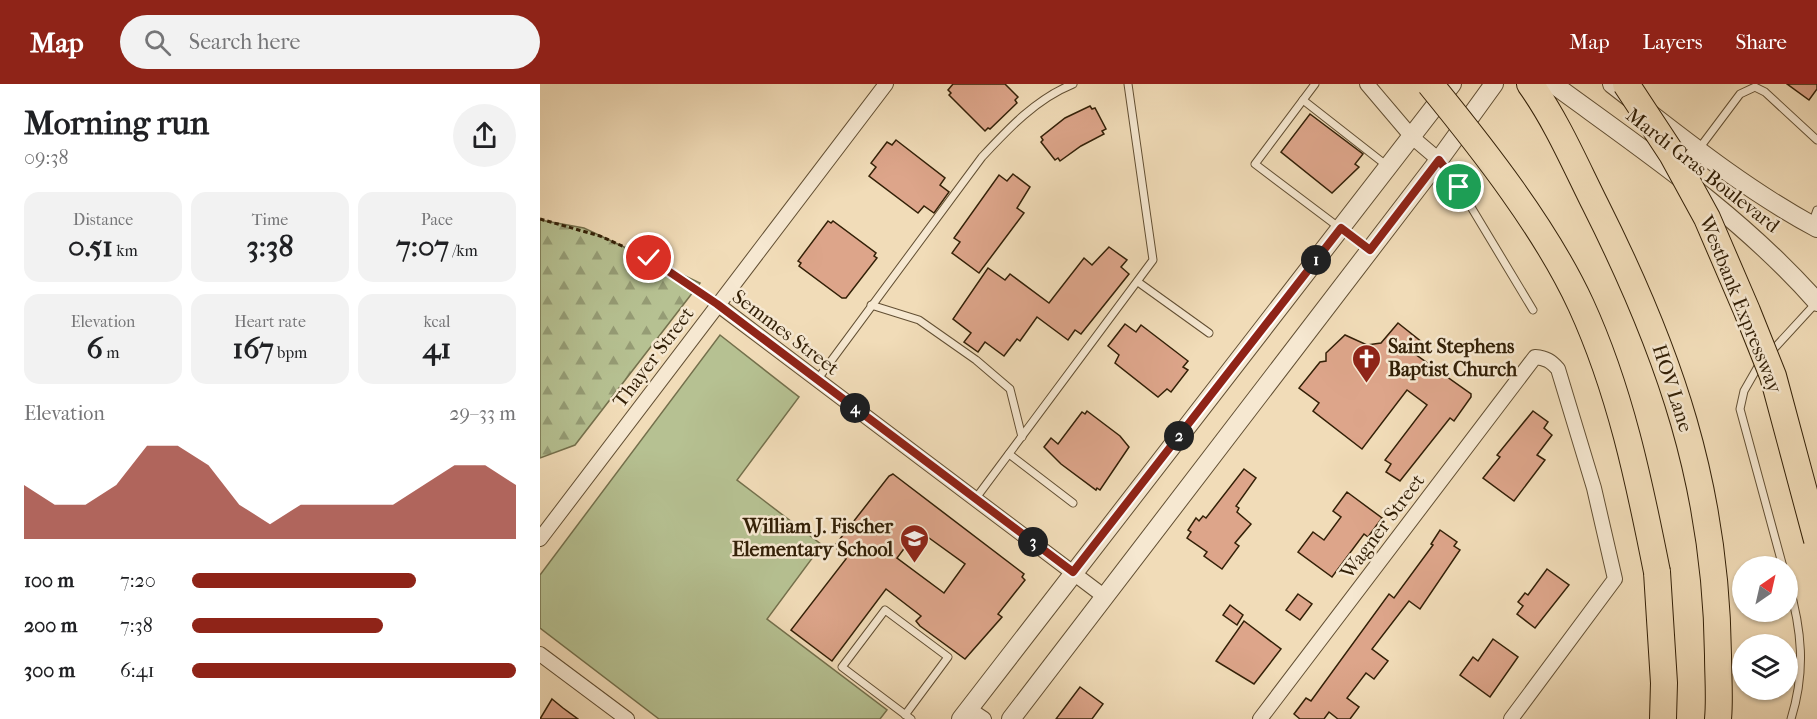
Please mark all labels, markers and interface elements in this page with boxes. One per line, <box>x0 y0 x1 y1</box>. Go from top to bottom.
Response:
search box <box>120 15 540 69</box>
text: Map <box>30 26 84 59</box>
icon: search <box>141 26 174 59</box>
text: Search here <box>189 29 300 55</box>
text: Map <box>1569 30 1610 54</box>
text: Layers <box>1643 30 1702 54</box>
text: Share <box>1735 30 1787 54</box>
street label: Mardi Gras Boulevard <box>1622 103 1785 238</box>
text: Morning run <box>24 104 209 143</box>
button: share <box>453 104 516 167</box>
text: 09:38 <box>24 146 69 169</box>
pin <box>1433 161 1484 212</box>
icon: arrive <box>1442 170 1475 203</box>
text: Distance <box>73 210 133 229</box>
text: Time <box>252 210 288 229</box>
text: Pace <box>421 210 453 229</box>
street label: Westbank Expressway <box>1694 211 1787 397</box>
text: 0.51 <box>68 229 113 264</box>
text: 3:38 <box>247 229 293 264</box>
text: 7:07 <box>396 229 449 264</box>
pin <box>623 232 674 283</box>
text: km <box>113 241 138 260</box>
text: /km <box>449 241 478 260</box>
icon: check <box>632 241 665 274</box>
pin: 1 <box>1301 245 1331 275</box>
text: 1 <box>1313 250 1319 269</box>
street label: Semmes Street <box>728 285 844 380</box>
street label: Thayer Street <box>608 303 699 412</box>
text: Elevation <box>71 312 135 331</box>
text: Heart rate <box>234 312 306 331</box>
text: kcal <box>424 312 450 331</box>
text: 6 <box>87 331 103 366</box>
text: 167 <box>233 331 274 366</box>
text: 41 <box>423 331 451 366</box>
place label: Saint Stephens Baptist Church <box>1388 335 1518 381</box>
street label: HOV Lane <box>1648 341 1698 435</box>
church icon: Saint Stephens Baptist Church <box>1351 342 1383 384</box>
text: m <box>103 343 119 362</box>
text: bpm <box>274 343 307 362</box>
pin: 4 <box>840 393 870 423</box>
text: 4 <box>850 398 860 417</box>
text: Elevation <box>24 402 105 425</box>
text: 29–33 m <box>449 402 516 425</box>
pin: 2 <box>1164 421 1194 451</box>
text: 2 <box>1175 426 1183 445</box>
street label: Wagner Street <box>1335 469 1429 584</box>
place label: William J. Fischer Elementary School <box>732 515 893 561</box>
school or university icon: William J. Fischer Elementary School <box>898 522 930 564</box>
pin: 3 <box>1018 527 1048 557</box>
text: 3 <box>1030 532 1036 551</box>
north arrow <box>1732 556 1798 622</box>
map controls <box>1732 556 1798 700</box>
text: 100 m <box>24 569 74 592</box>
text: 7:20 <box>120 569 156 592</box>
text: 200 m <box>24 614 77 637</box>
text: 7:38 <box>120 614 153 637</box>
button: layers <box>1732 634 1798 700</box>
text: 300 m <box>24 659 75 682</box>
text: 6:41 <box>120 659 155 682</box>

